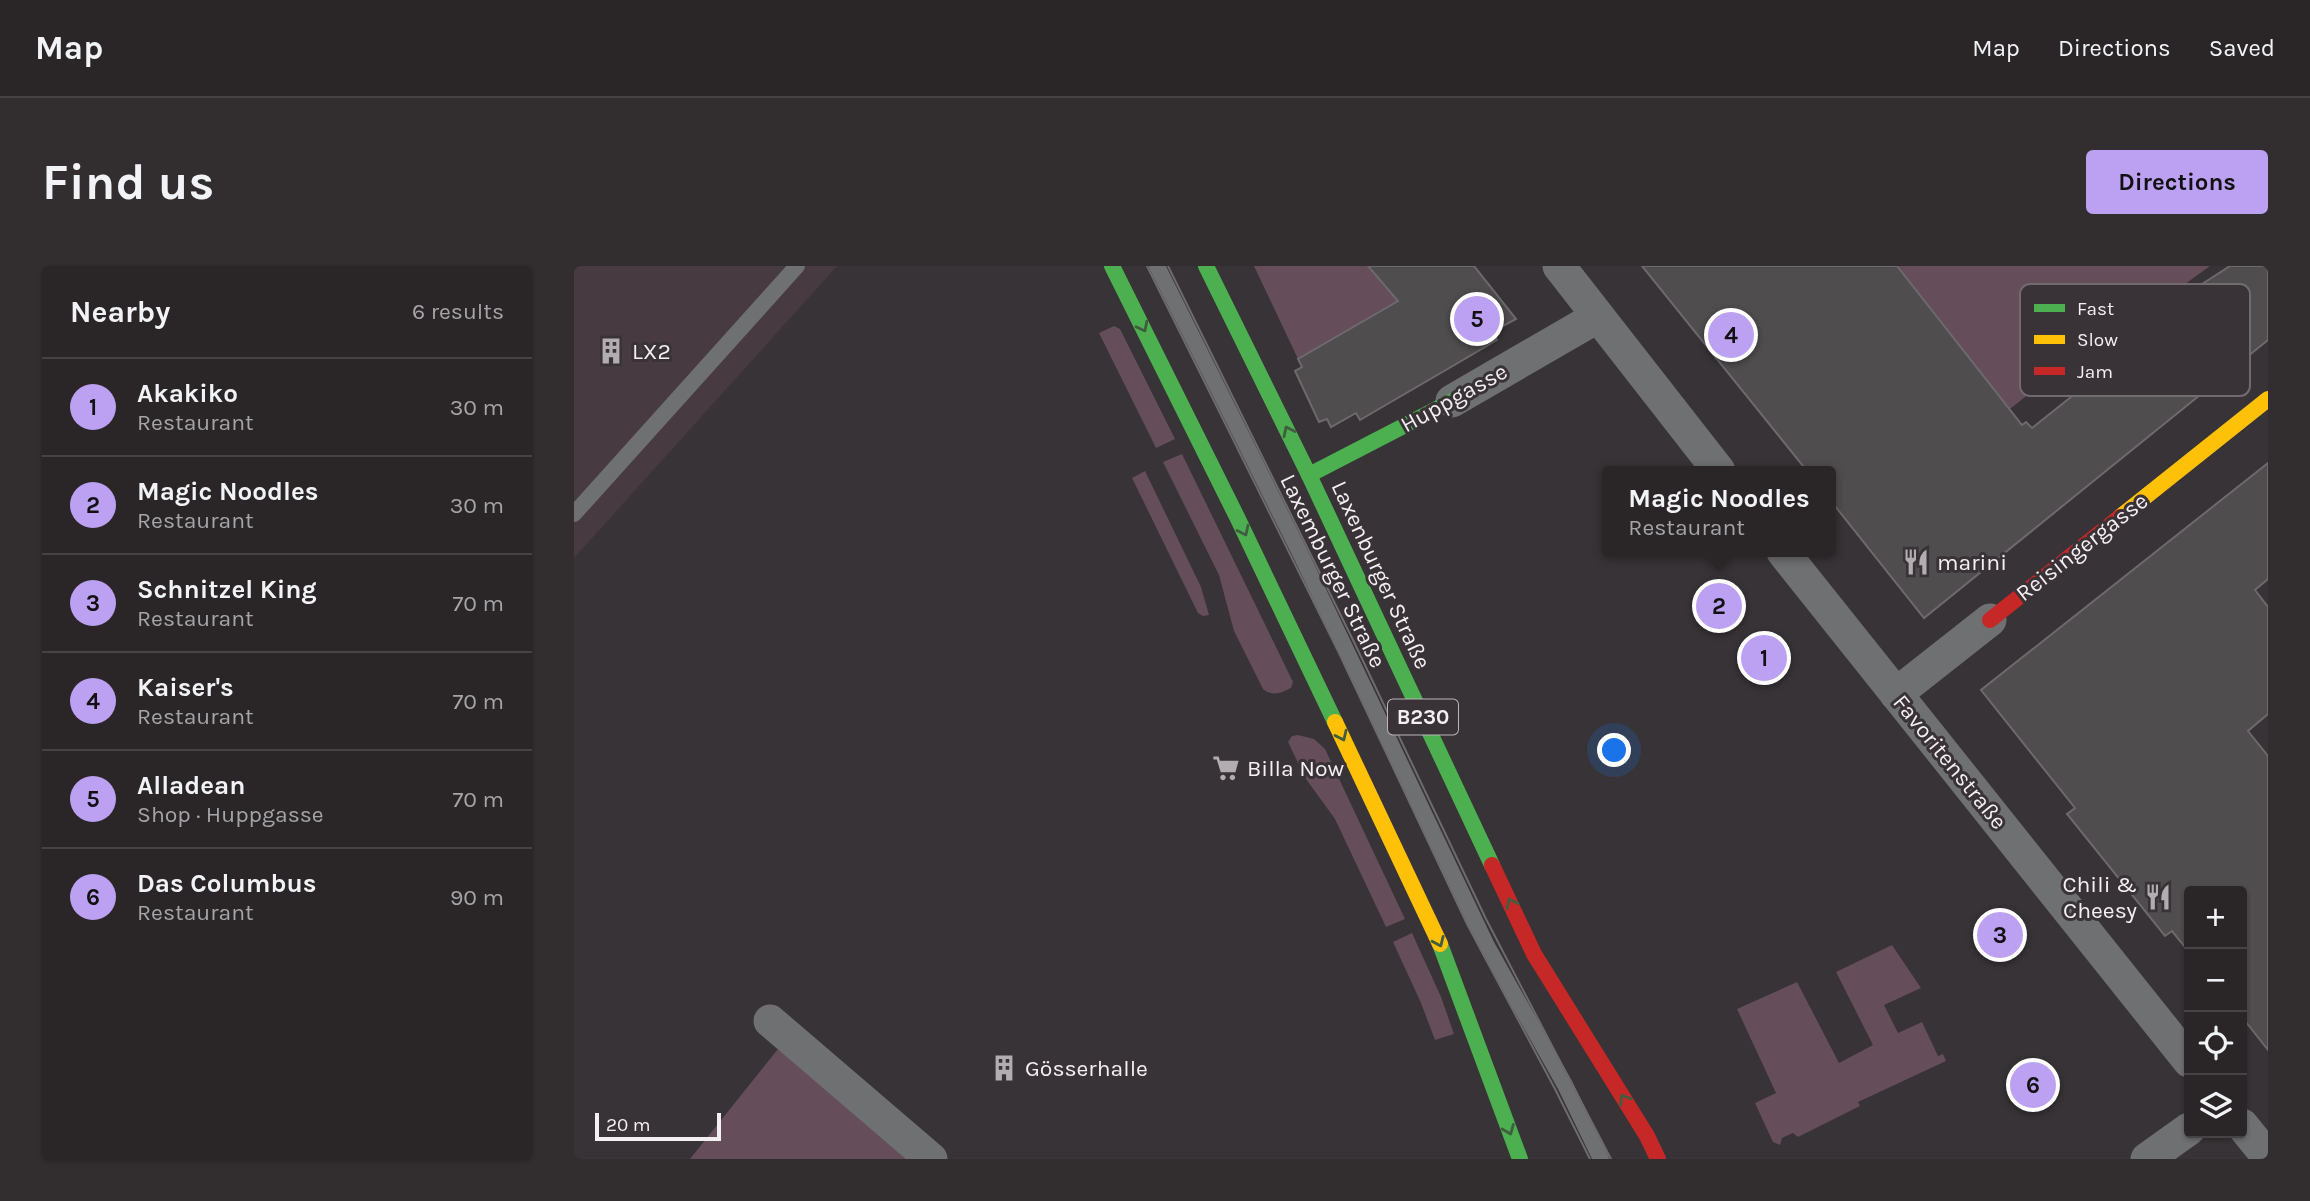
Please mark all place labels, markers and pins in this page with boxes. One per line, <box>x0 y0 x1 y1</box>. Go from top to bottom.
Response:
pin: 5 <box>1454 293 1500 345</box>
pin: 4 <box>1708 309 1754 361</box>
building icon: LX2 <box>596 336 626 366</box>
place label: LX2 <box>632 338 671 365</box>
restaurant icon: marini <box>1901 547 1931 577</box>
place label: marini <box>1937 549 2007 576</box>
pin: 2 <box>1696 580 1742 632</box>
pin: 1 <box>1741 632 1787 684</box>
supermarket icon: Billa Now <box>1211 753 1241 783</box>
place label: Billa Now <box>1247 755 1344 782</box>
place label: Chili & Cheesy <box>2062 871 2137 924</box>
restaurant icon: Chili & Cheesy <box>2143 882 2173 912</box>
pin: 3 <box>1977 909 2023 961</box>
building icon: Gösserhalle <box>989 1053 1019 1083</box>
place label: Gösserhalle <box>1025 1055 1148 1082</box>
pin: 6 <box>2010 1059 2056 1111</box>

